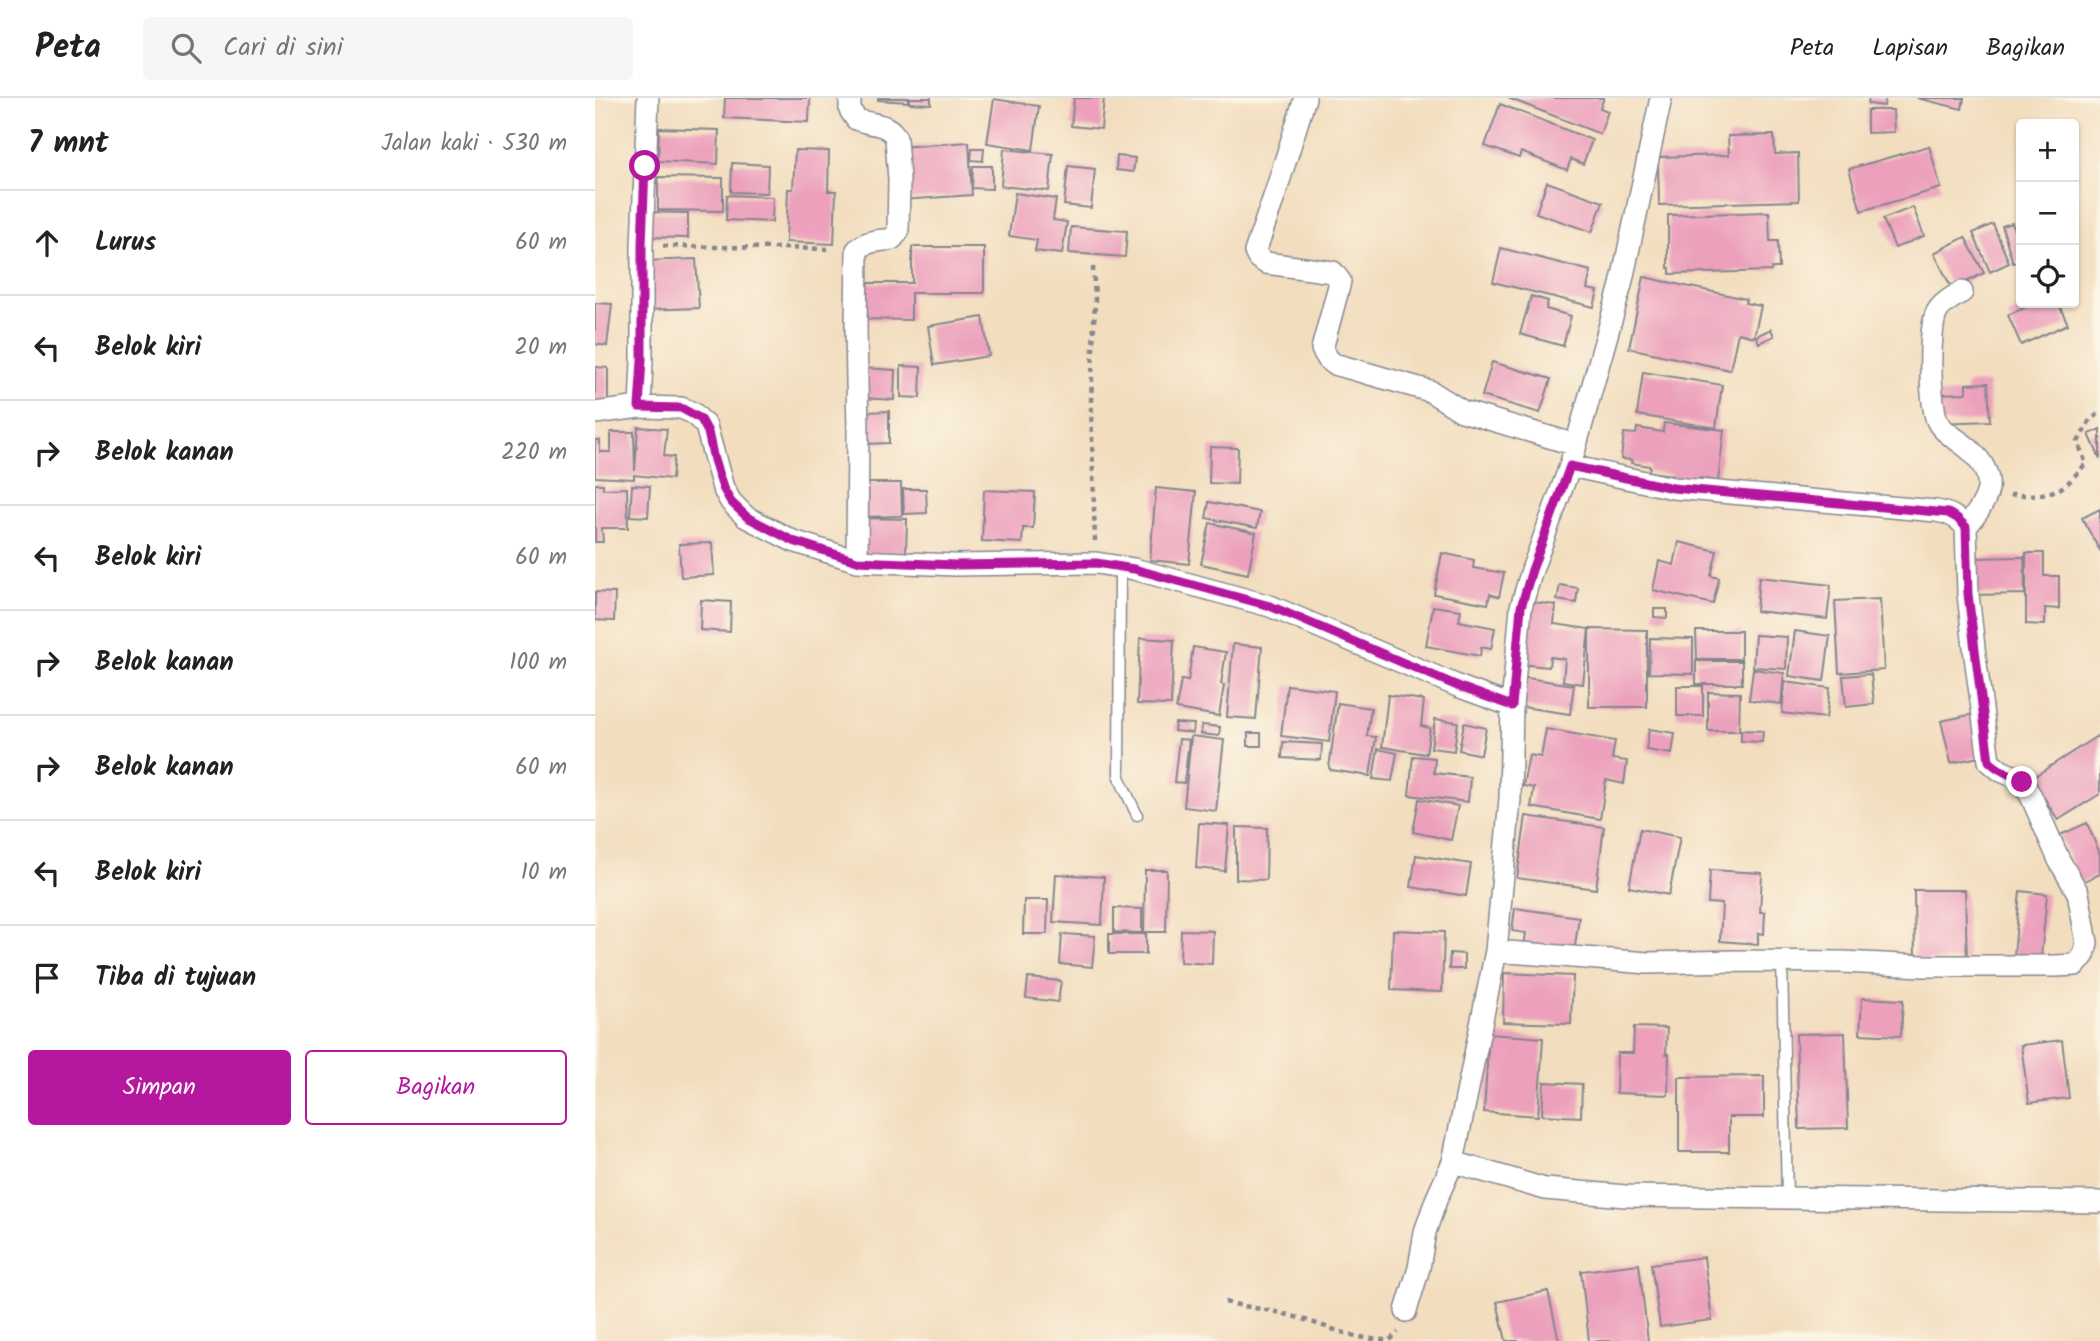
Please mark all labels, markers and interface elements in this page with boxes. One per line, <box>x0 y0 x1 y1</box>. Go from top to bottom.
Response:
search box <box>143 17 633 80</box>
text: Peta <box>35 22 101 75</box>
text: Cari di sini <box>223 27 343 69</box>
icon: search <box>167 29 205 67</box>
text: Peta <box>1790 29 1834 68</box>
text: Lapisan <box>1872 29 1948 68</box>
text: Bagikan <box>1986 29 2065 68</box>
map controls <box>2016 119 2079 308</box>
button: + <box>2016 119 2079 182</box>
text: 7 mnt <box>28 120 108 168</box>
text: Jalan kaki · 530 m <box>381 126 567 162</box>
route start <box>629 150 660 181</box>
button: − <box>2016 182 2079 245</box>
text: Lurus <box>95 222 156 264</box>
icon: ahead <box>28 224 66 262</box>
text: 60 m <box>515 225 567 261</box>
button: locate <box>2016 245 2079 308</box>
text: Belok kiri <box>95 327 201 369</box>
icon: left <box>28 329 66 367</box>
text: 20 m <box>515 330 567 366</box>
text: Belok kanan <box>95 432 234 474</box>
icon: right <box>28 434 66 472</box>
text: 220 m <box>501 435 567 471</box>
text: Belok kiri <box>95 537 201 579</box>
icon: left <box>28 539 66 577</box>
text: 60 m <box>515 540 567 576</box>
text: Belok kanan <box>95 642 234 684</box>
icon: right <box>28 644 66 682</box>
text: 100 m <box>509 645 567 681</box>
text: Belok kanan <box>95 747 234 789</box>
icon: right <box>28 749 66 787</box>
text: 60 m <box>515 750 567 786</box>
route end <box>2006 766 2037 797</box>
text: Belok kiri <box>95 852 201 894</box>
icon: left <box>28 854 66 892</box>
text: 10 m <box>521 855 567 891</box>
text: Tiba di tujuan <box>95 957 256 999</box>
icon: arrive <box>28 959 66 997</box>
button: Simpan <box>28 1050 291 1125</box>
button: Bagikan <box>305 1050 567 1125</box>

